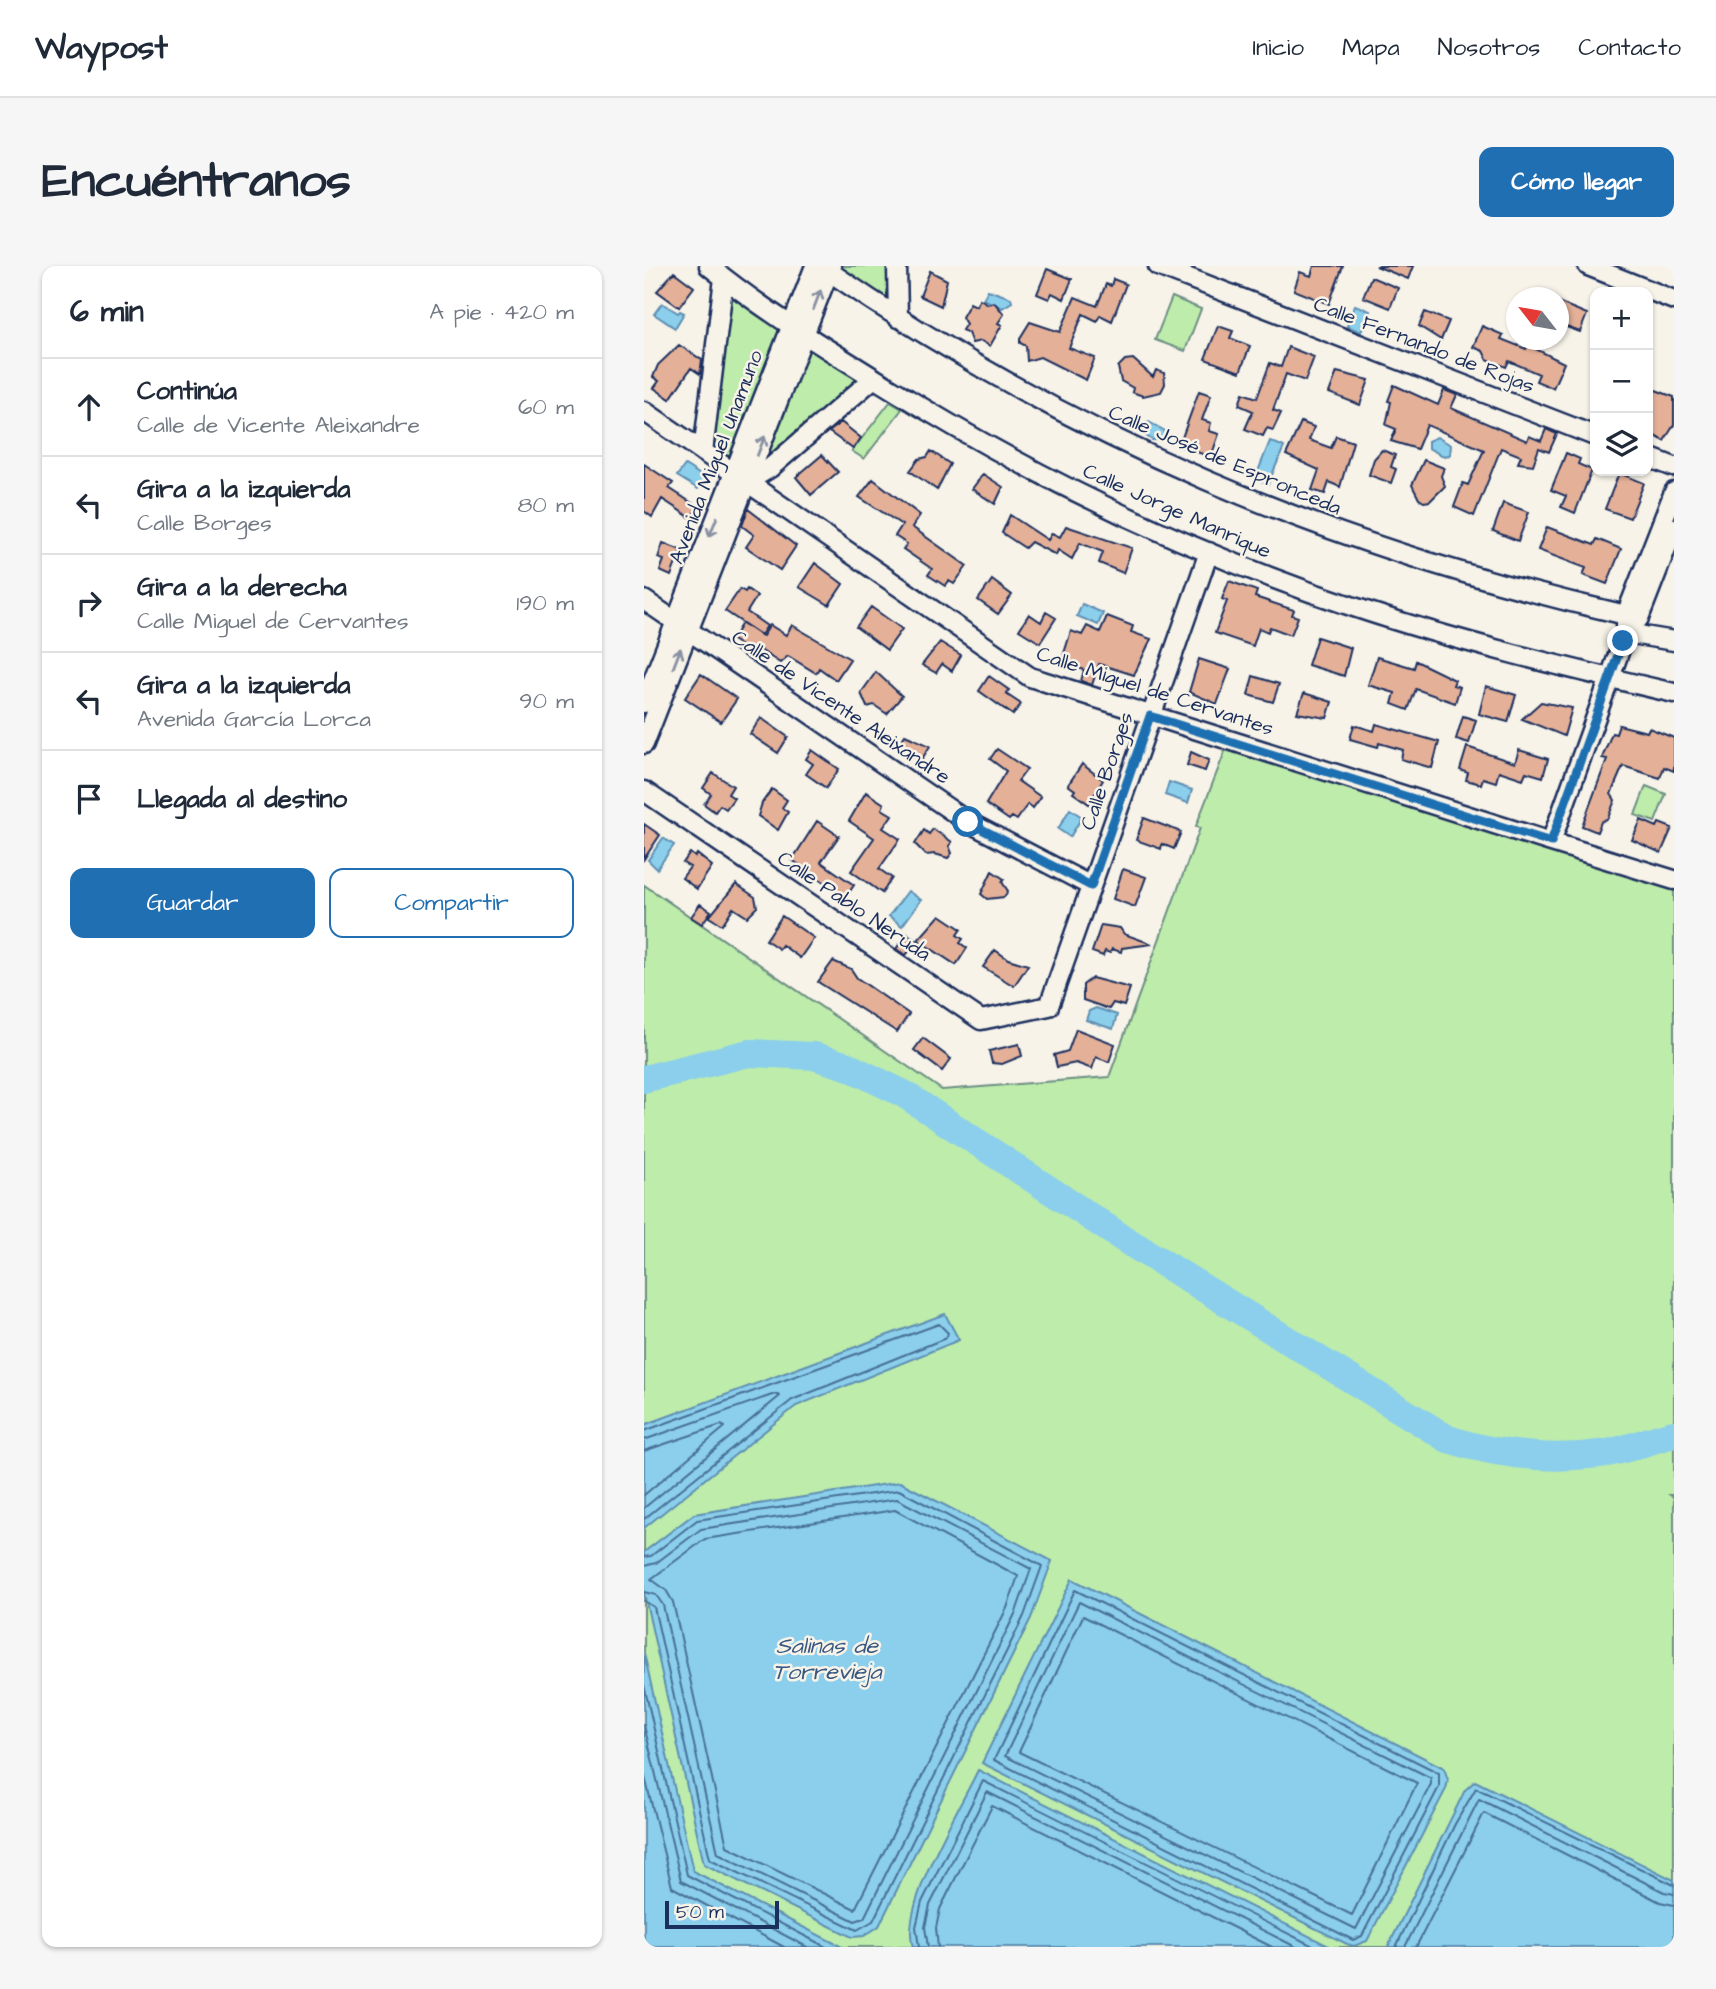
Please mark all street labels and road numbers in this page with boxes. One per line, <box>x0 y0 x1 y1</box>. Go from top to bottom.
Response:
street label: Calle Fernando de Rojas <box>1309 289 1539 401</box>
street label: Avenida Miguel Unamuno <box>662 346 772 569</box>
street label: Calle José de Espronceda <box>1104 398 1346 523</box>
street label: Calle Jorge Manrique <box>1077 456 1276 567</box>
street label: Calle de Vicente Aleixandre <box>726 623 956 791</box>
street label: Calle Miguel de Cervantes <box>1032 639 1277 745</box>
street label: Calle Borges <box>1073 708 1143 835</box>
street label: Calle Pablo Neruda <box>771 844 937 968</box>

